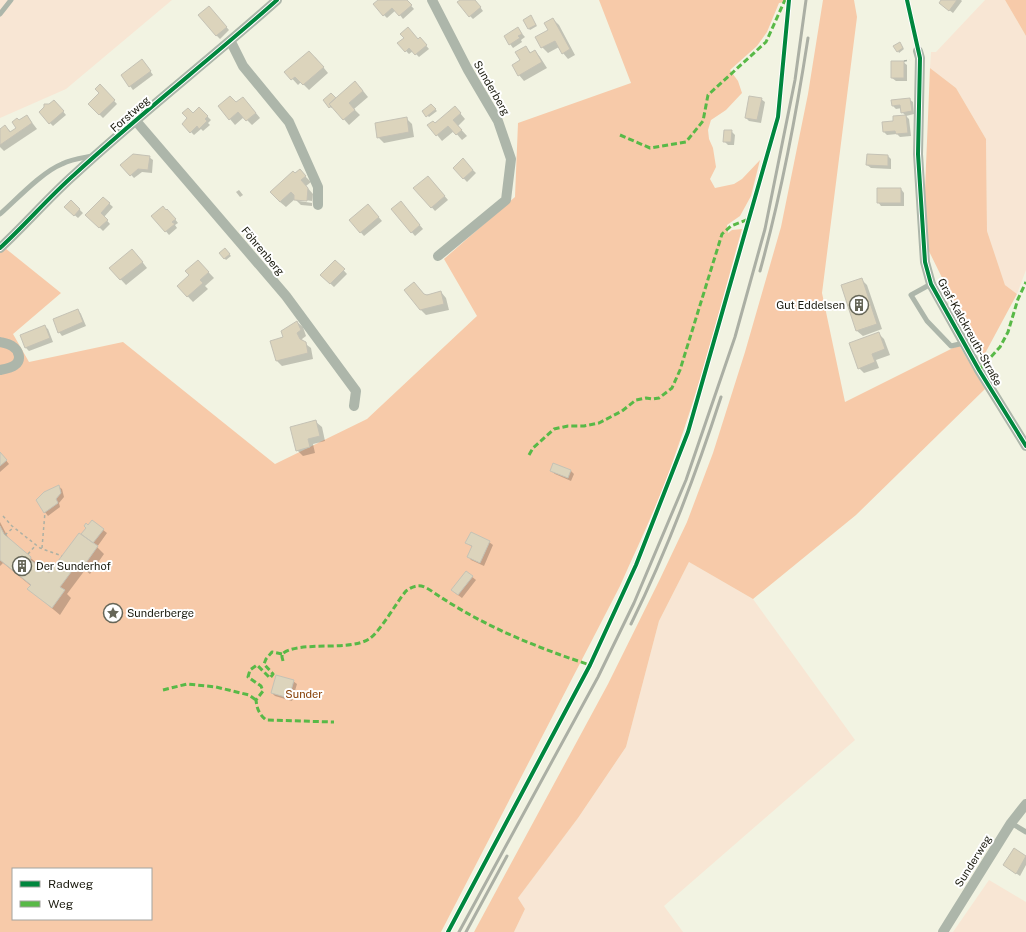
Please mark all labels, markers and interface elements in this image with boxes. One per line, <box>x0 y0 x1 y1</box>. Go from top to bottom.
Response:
street label: Sunderberg <box>472 59 513 118</box>
street label: Forstweg <box>108 94 152 134</box>
street label: Föhrenberg <box>239 224 287 278</box>
street label: Graf-Kalckreuth-Straße <box>935 276 1005 388</box>
building icon: Gut Eddelsen <box>848 294 870 316</box>
place label: Gut Eddelsen <box>776 299 845 311</box>
building icon: Der Sunderhof <box>11 555 33 577</box>
place label: Der Sunderhof <box>36 560 111 572</box>
place icon: Sunderberge <box>102 602 124 624</box>
place label: Sunderberge <box>127 607 194 619</box>
park label: Sunder <box>285 688 323 700</box>
street label: Sunderweg <box>952 833 994 889</box>
legend <box>12 868 152 920</box>
text: Radweg <box>48 877 93 891</box>
text: Weg <box>48 897 73 911</box>

